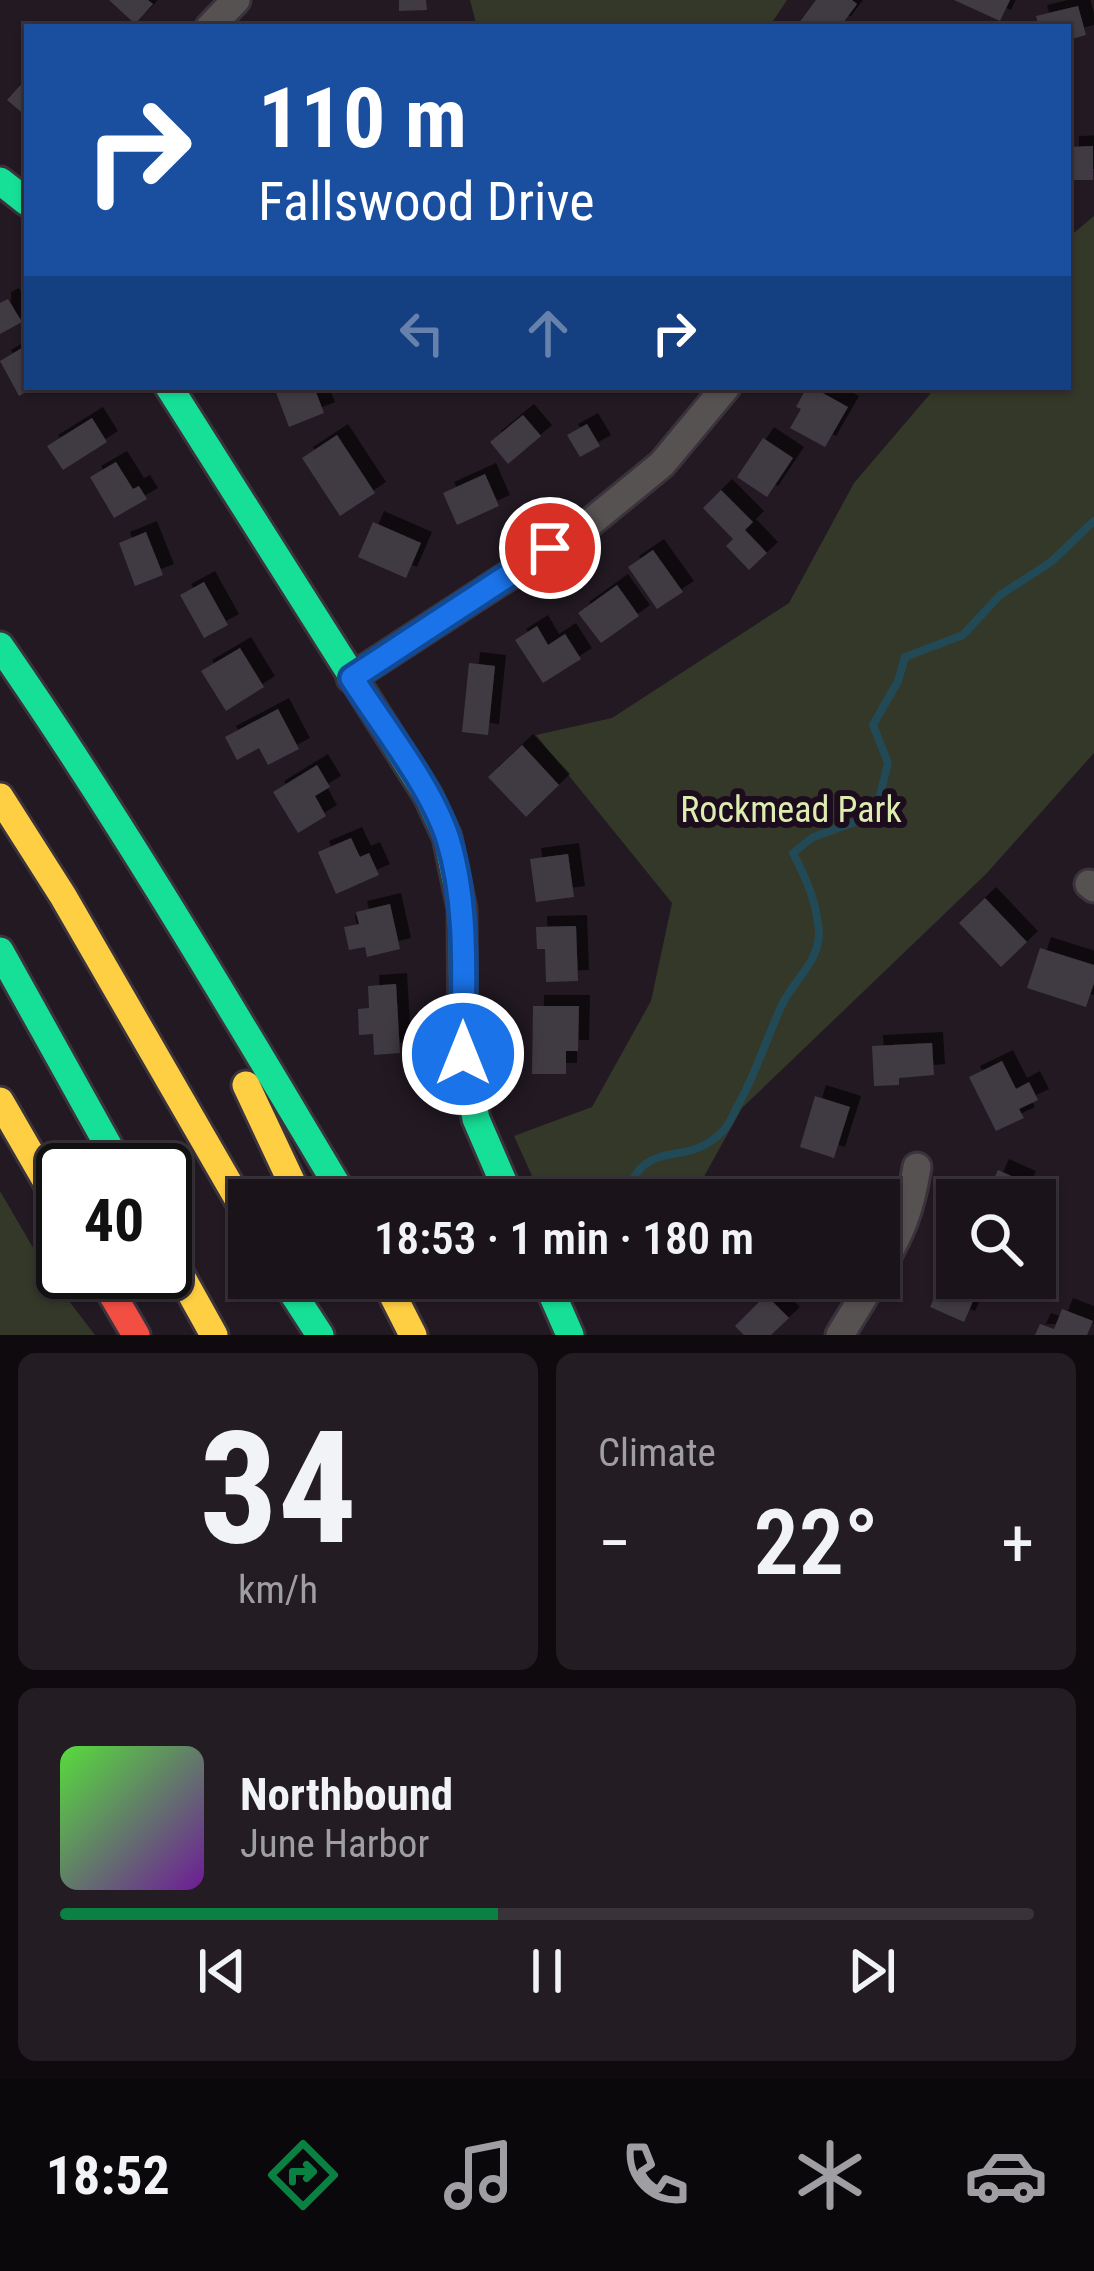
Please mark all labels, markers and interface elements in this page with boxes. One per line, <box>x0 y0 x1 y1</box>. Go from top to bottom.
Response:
text: 110 m <box>258 69 467 168</box>
icon: right <box>60 72 216 228</box>
text: Fallswood Drive <box>258 170 595 233</box>
icon: left <box>389 300 455 366</box>
icon: ahead <box>515 300 581 366</box>
icon: right <box>641 300 707 366</box>
pin <box>499 497 601 599</box>
icon: arrive <box>517 515 583 581</box>
park label: Rockmead Park <box>680 789 902 831</box>
position arrow <box>400 991 526 1117</box>
speed limit sign: 40 <box>36 1143 192 1299</box>
map controls <box>936 1179 1056 1299</box>
button: search <box>936 1179 1056 1299</box>
text: 18:53 · 1 min · 180 m <box>374 1212 754 1265</box>
text: 34 <box>199 1397 357 1580</box>
text: Climate <box>598 1430 716 1476</box>
text: 22° <box>753 1491 879 1596</box>
text: − <box>598 1505 631 1582</box>
text: + <box>1001 1505 1034 1582</box>
text: km/h <box>238 1567 318 1613</box>
text: Northbound <box>240 1768 453 1821</box>
text: June Harbor <box>240 1821 429 1867</box>
icon: previous <box>189 1938 255 2004</box>
icon: pause <box>514 1938 580 2004</box>
icon: next <box>839 1938 905 2004</box>
icon: directions <box>261 2133 345 2217</box>
icon: music <box>437 2133 521 2217</box>
icon: phone <box>613 2133 697 2217</box>
icon: climate <box>788 2133 872 2217</box>
icon: car <box>964 2133 1048 2217</box>
text: 18:52 <box>46 2144 170 2207</box>

